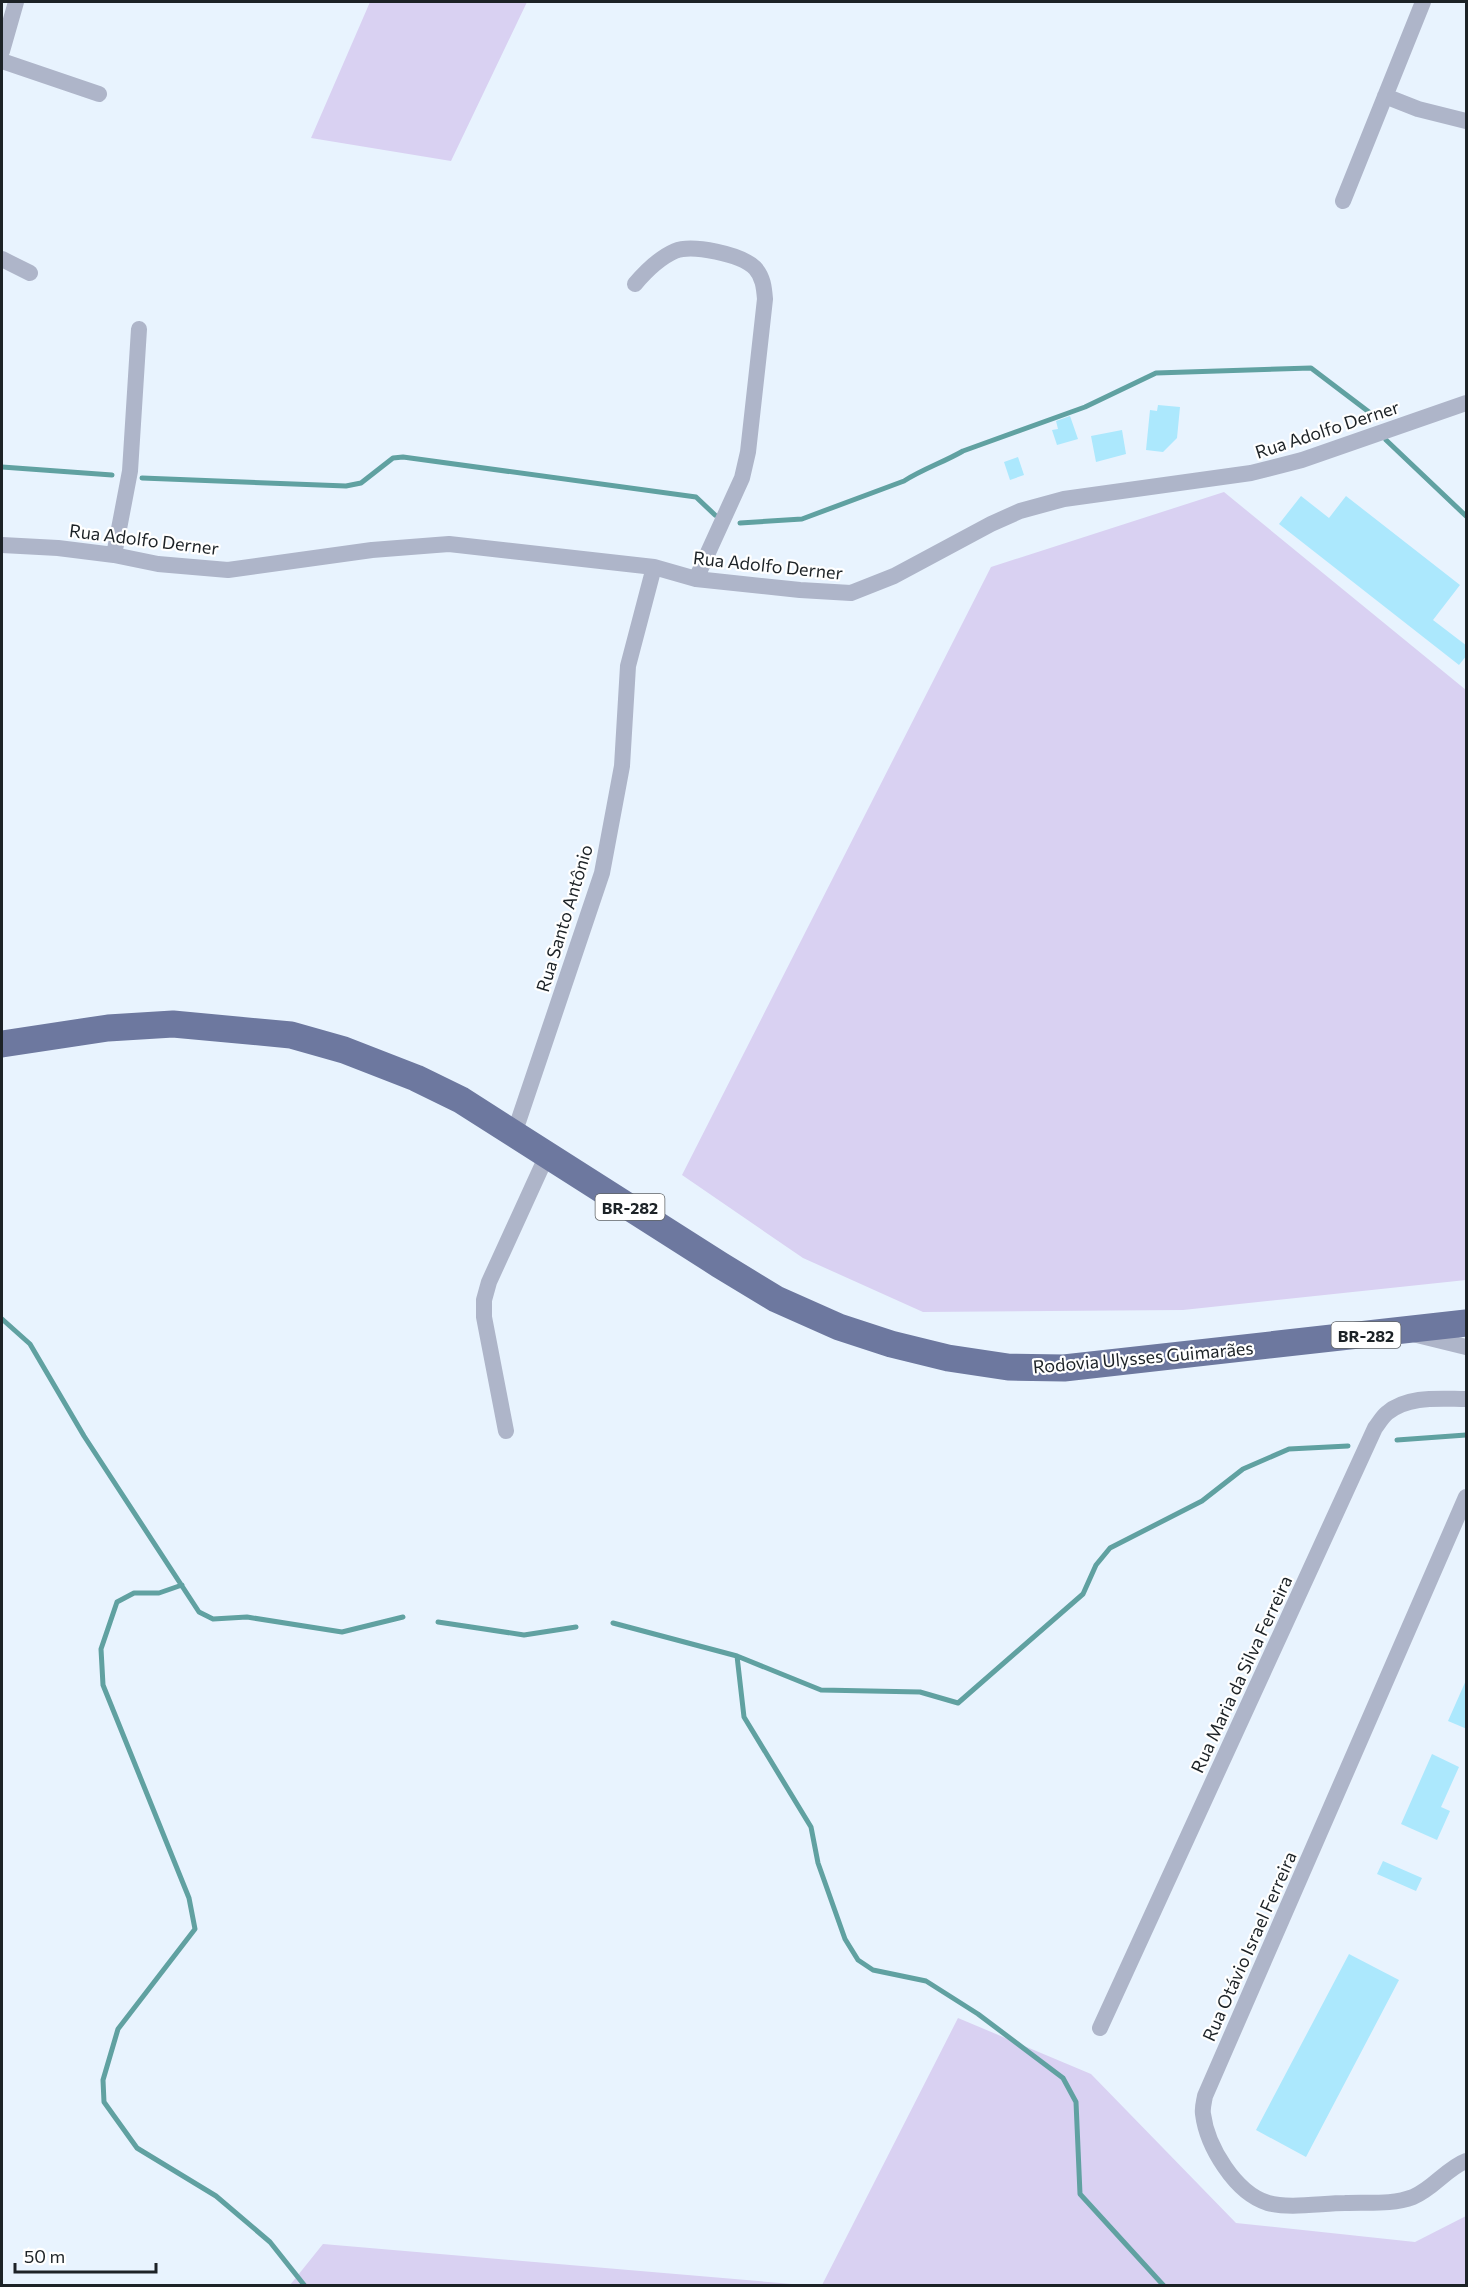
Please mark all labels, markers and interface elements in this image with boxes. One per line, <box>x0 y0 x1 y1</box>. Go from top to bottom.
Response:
street label: Rua Adolfo Derner <box>1252 395 1402 463</box>
street label: Rua Adolfo Derner <box>68 519 220 559</box>
street label: Rua Adolfo Derner <box>692 546 844 584</box>
street label: Rua Santo Antônio <box>531 842 597 994</box>
road number: BR-282 <box>596 1194 664 1220</box>
road number: BR-282 <box>1332 1322 1400 1348</box>
street label: Rodovia Ulysses Guimarães <box>1032 1336 1254 1378</box>
street label: Rua Maria da Silva Ferreira <box>1186 1572 1296 1776</box>
street label: Rua Otávio Israel Ferreira <box>1197 1848 1301 2044</box>
scale bar <box>15 2236 156 2274</box>
text: 50 m <box>24 2245 65 2267</box>

